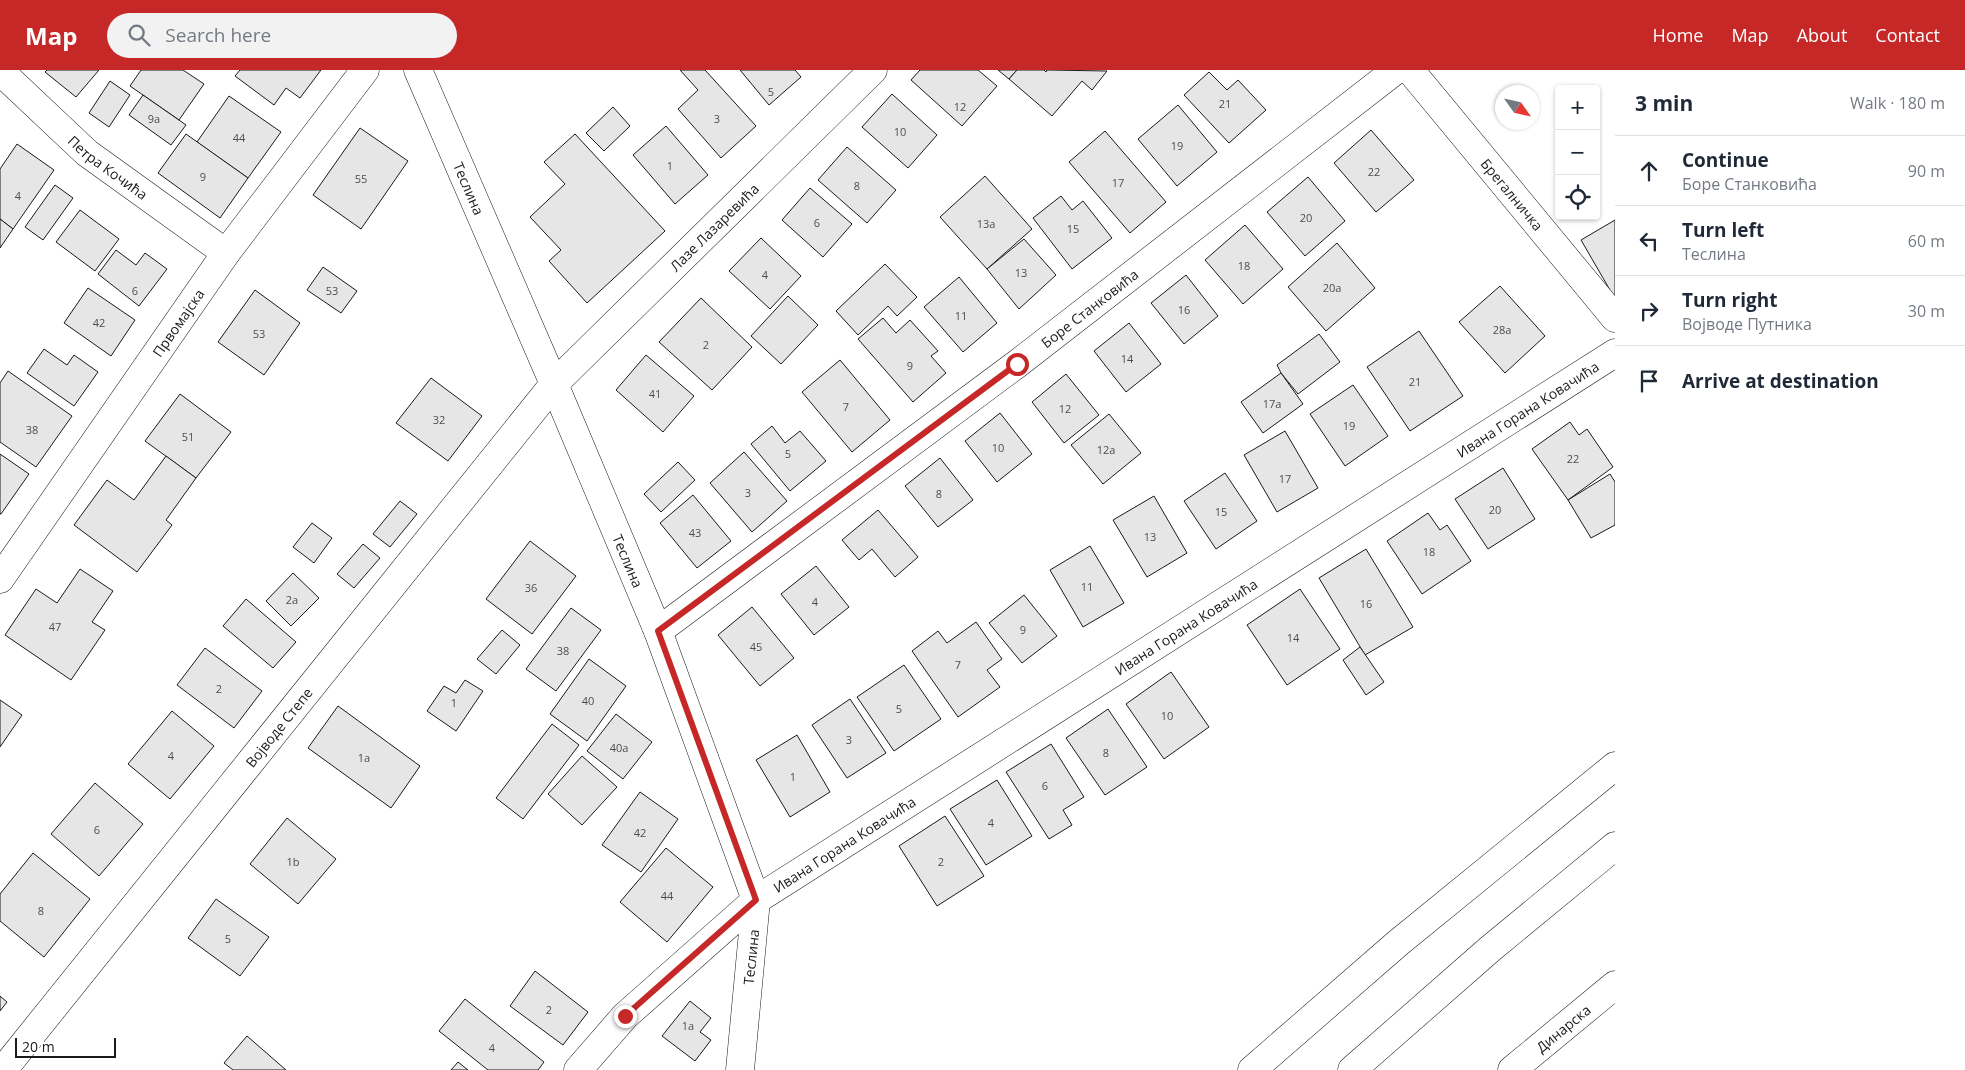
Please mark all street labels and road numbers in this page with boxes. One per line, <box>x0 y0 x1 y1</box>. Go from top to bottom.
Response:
street label: Петра Кочића <box>64 131 152 203</box>
street label: Брегалничка <box>1477 154 1548 234</box>
street label: Теслина <box>449 159 489 218</box>
street label: Лазе Лазаревића <box>665 179 762 275</box>
street label: Боре Станковића <box>1037 264 1142 352</box>
street label: Првомајска <box>148 285 208 360</box>
street label: Ивана Горана Ковачића <box>1452 356 1602 461</box>
street label: Теслина <box>609 531 648 590</box>
street label: Ивана Горана Ковачића <box>1111 574 1261 679</box>
street label: Војводе Степе <box>241 683 316 771</box>
street label: Ивана Горана Ковачића <box>769 791 919 896</box>
street label: Теслина <box>739 928 763 986</box>
street label: Динарска <box>1532 1000 1594 1056</box>

